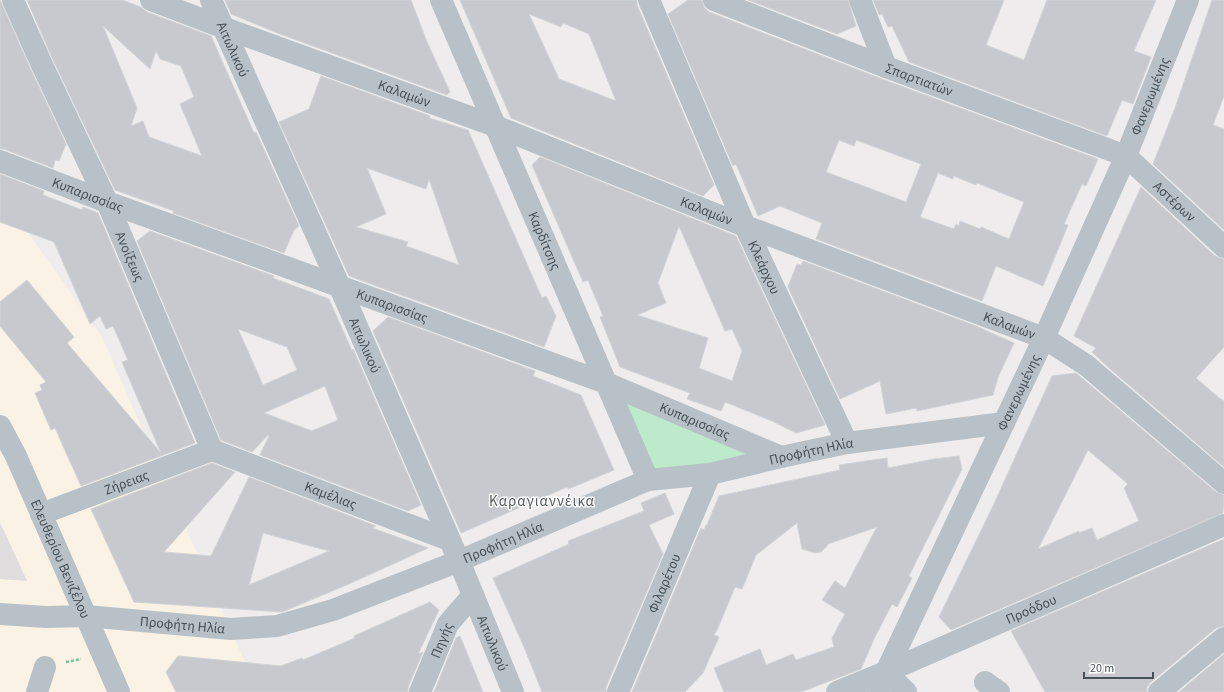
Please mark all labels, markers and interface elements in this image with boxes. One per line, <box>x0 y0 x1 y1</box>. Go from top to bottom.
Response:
street label: Αιτωλικού <box>211 19 253 81</box>
street label: Φανερωμένης <box>1126 55 1175 139</box>
street label: Σπαρτιατών <box>882 59 956 102</box>
street label: Καλαμών <box>375 75 433 113</box>
street label: Κυπαρισσίας <box>49 173 126 218</box>
street label: Αστέρων <box>1148 177 1200 227</box>
street label: Καλαμών <box>677 192 735 231</box>
street label: Καρδίτσης <box>522 209 565 273</box>
street label: Ανοίξεως <box>110 229 149 285</box>
street label: Κλεάρχου <box>742 237 785 298</box>
street label: Κυπαρισσίας <box>353 284 430 329</box>
street label: Καλαμών <box>980 307 1038 345</box>
street label: Αιτωλικού <box>343 315 385 376</box>
street label: Φανερωμένης <box>993 351 1046 434</box>
street label: Κυπαρισσίας <box>656 398 733 445</box>
street label: Προφήτη Ηλία <box>767 433 855 470</box>
street label: Ζήρειας <box>101 466 152 501</box>
street label: Καμέλιας <box>301 477 359 515</box>
district label: Καραγιαννέικα <box>489 491 595 512</box>
street label: Ελευθερίου Βενιζέλου <box>25 496 95 622</box>
street label: Προφήτη Ηλία <box>460 517 547 569</box>
street label: Φιλαρέτου <box>643 551 686 617</box>
street label: Προόδου <box>1003 590 1060 630</box>
street label: Προφήτη Ηλία <box>139 612 226 639</box>
street label: Αιτωλικού <box>471 612 512 674</box>
street label: Πηγής <box>426 620 459 662</box>
scale bar <box>1084 654 1153 680</box>
text: 20 m <box>1090 660 1114 677</box>

